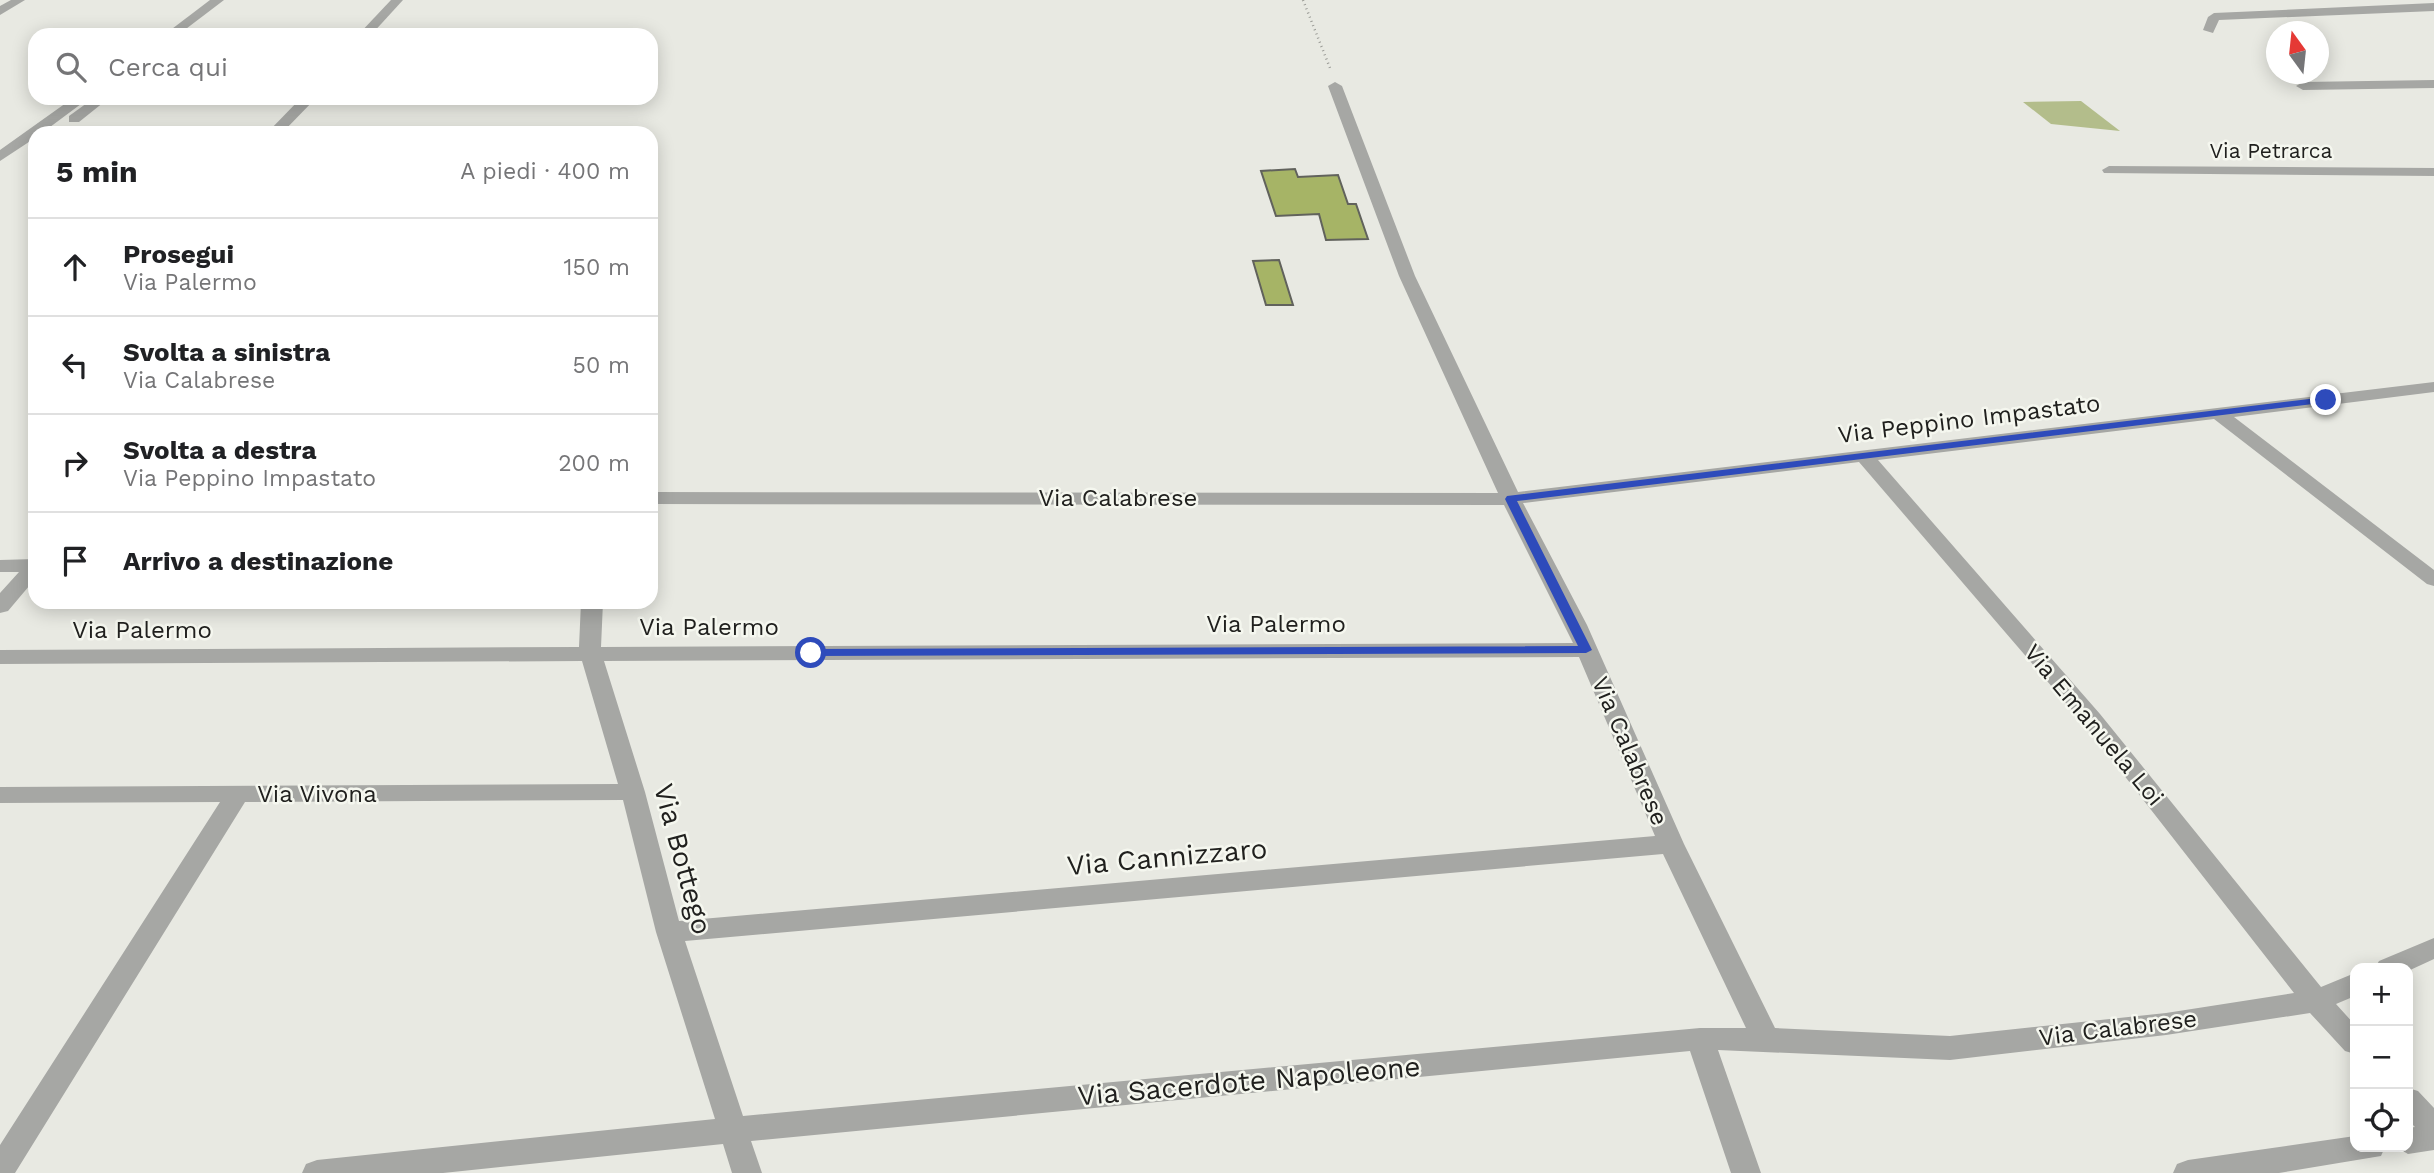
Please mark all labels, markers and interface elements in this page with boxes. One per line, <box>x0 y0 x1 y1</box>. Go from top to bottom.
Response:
north arrow <box>2266 21 2329 84</box>
search box <box>28 28 658 105</box>
icon: search <box>52 48 90 86</box>
text: Cerca qui <box>108 52 228 82</box>
street label: Via Petrarca <box>2209 138 2333 163</box>
text: 5 min <box>56 154 138 189</box>
text: A piedi · 400 m <box>460 158 630 185</box>
text: Prosegui <box>123 239 234 269</box>
icon: ahead <box>56 248 94 286</box>
text: 150 m <box>564 254 630 281</box>
text: Via Palermo <box>123 269 257 296</box>
text: Svolta a sinistra <box>123 337 330 367</box>
icon: left <box>56 346 94 384</box>
text: 50 m <box>573 352 630 379</box>
text: Via Calabrese <box>123 367 275 394</box>
route end <box>2310 384 2341 415</box>
street label: Via Peppino Impastato <box>1836 389 2102 449</box>
text: Svolta a destra <box>123 435 316 465</box>
icon: right <box>56 444 94 482</box>
text: 200 m <box>558 450 630 477</box>
text: Via Peppino Impastato <box>123 465 376 492</box>
street label: Via Calabrese <box>1039 484 1197 512</box>
icon: arrive <box>56 542 94 580</box>
text: Arrivo a destinazione <box>123 546 393 576</box>
street label: Via Palermo <box>1206 610 1346 638</box>
street label: Via Palermo <box>639 613 779 641</box>
street label: Via Palermo <box>72 616 212 644</box>
route start <box>795 637 826 668</box>
street label: Via Emanuela Loi <box>2018 639 2170 811</box>
street label: Via Calabrese <box>1586 672 1674 830</box>
street label: Via Vivona <box>257 780 377 808</box>
street label: Via Bottego <box>647 780 719 938</box>
street label: Via Cannizzaro <box>1065 832 1269 882</box>
map controls <box>2350 963 2413 1152</box>
button: + <box>2350 963 2413 1026</box>
street label: Via Calabrese <box>2037 1004 2199 1052</box>
button: − <box>2350 1026 2413 1089</box>
street label: Via Sacerdote Napoleone <box>1076 1050 1422 1112</box>
button: locate <box>2350 1089 2413 1152</box>

